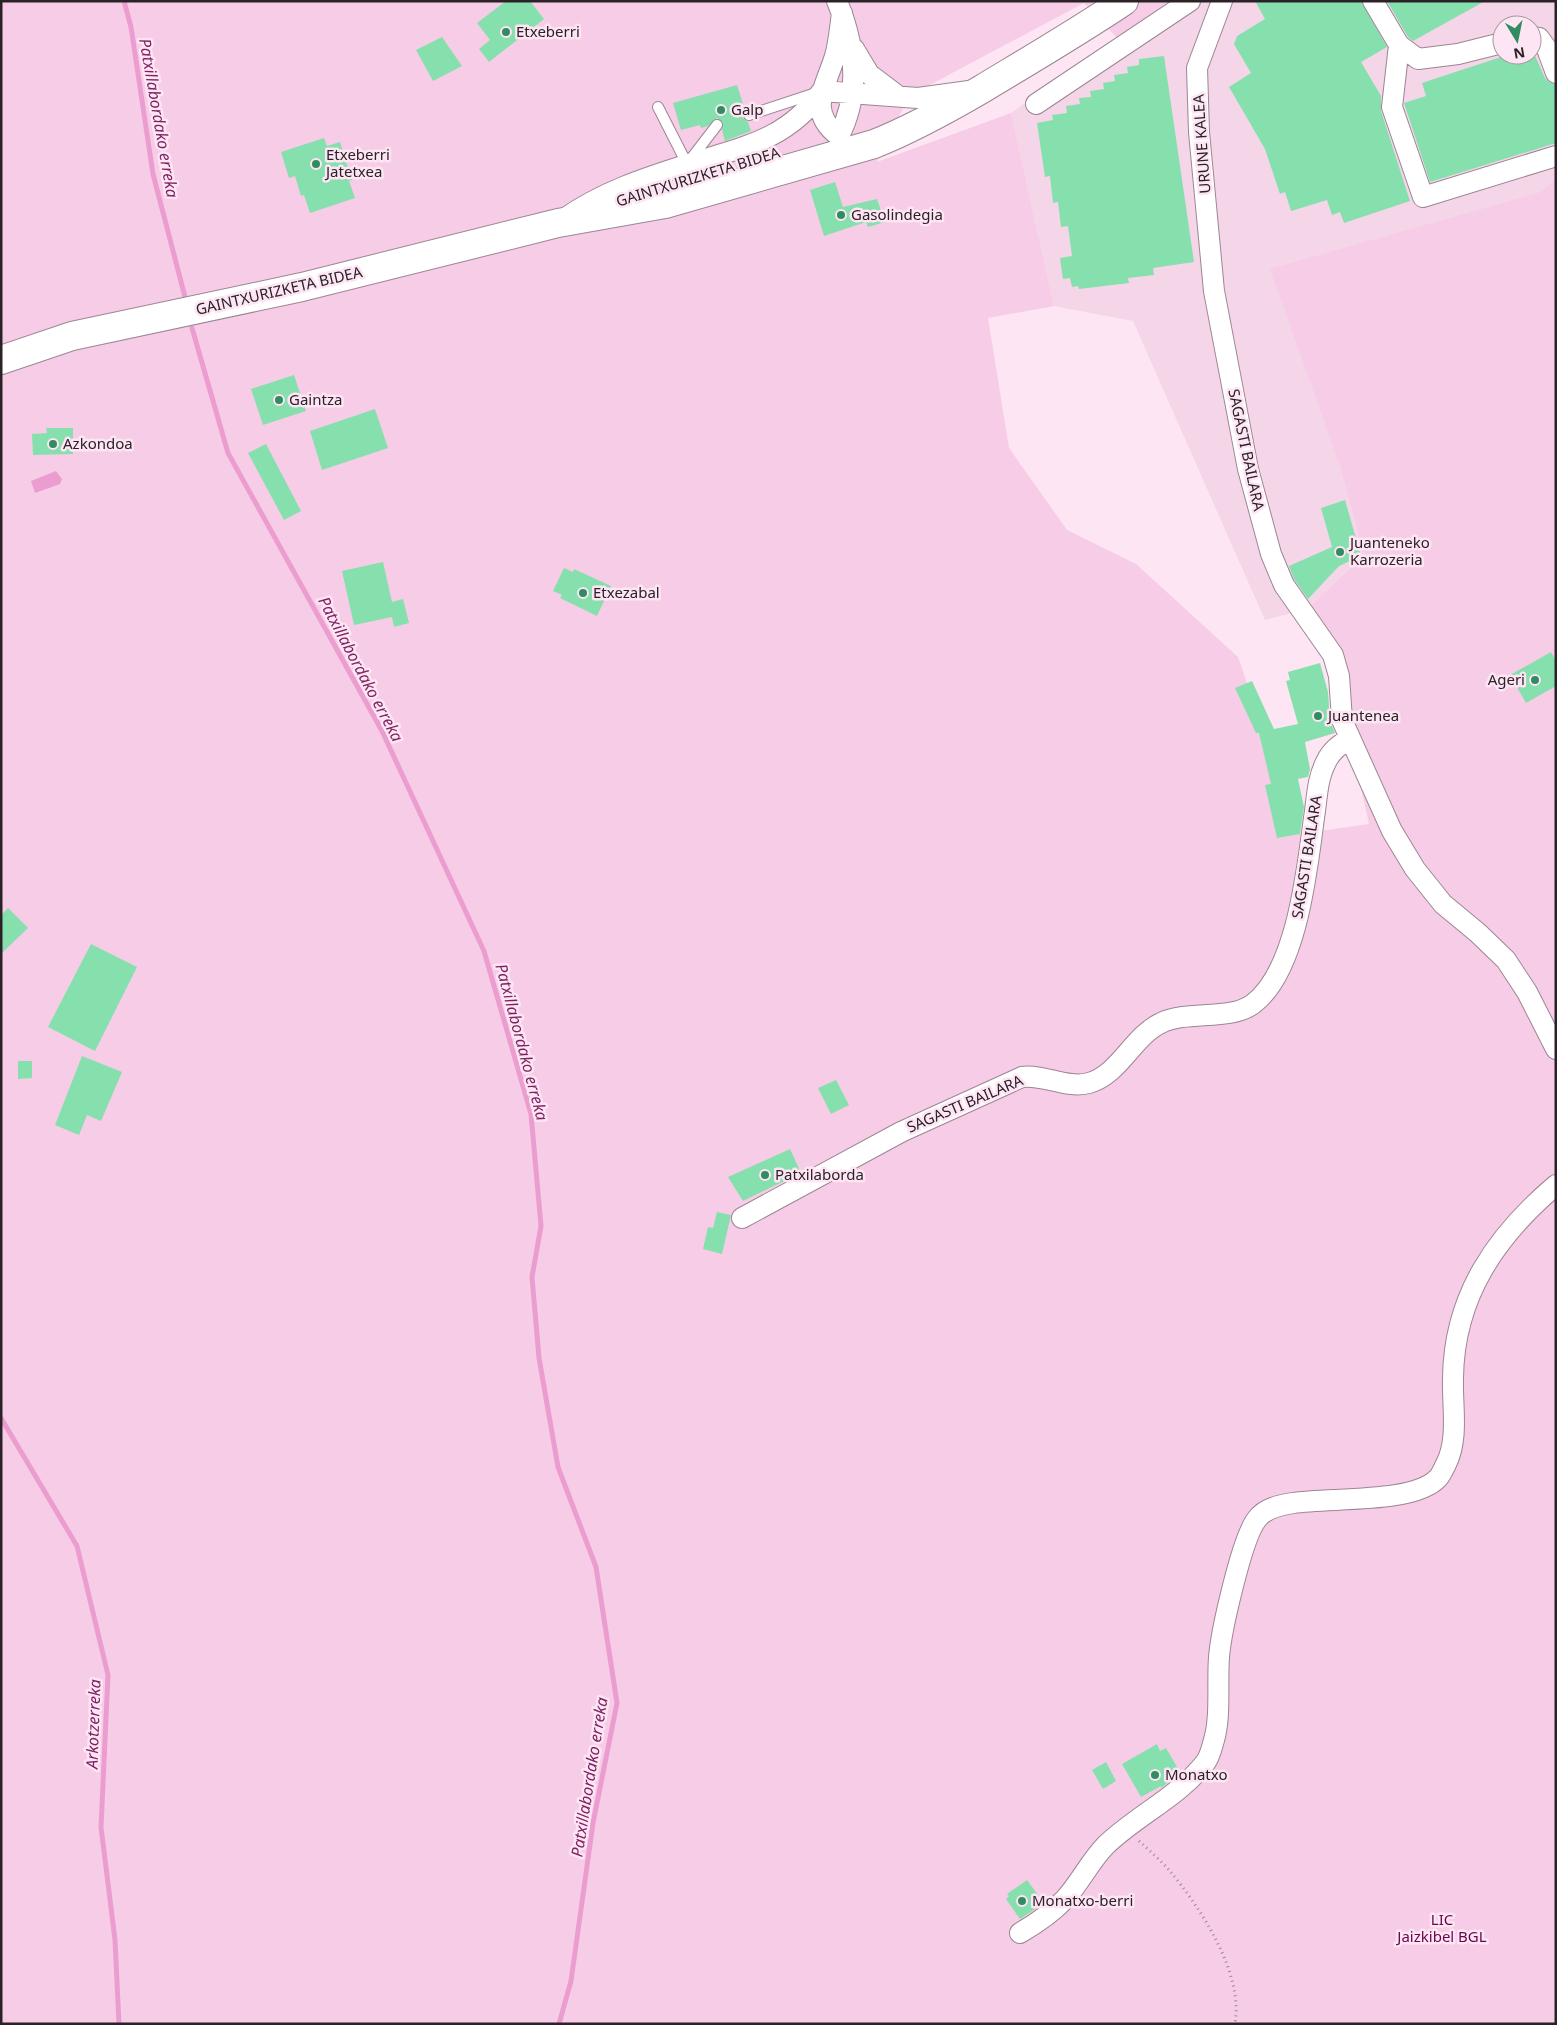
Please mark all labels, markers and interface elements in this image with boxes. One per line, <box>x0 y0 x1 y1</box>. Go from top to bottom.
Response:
north arrow <box>1492 15 1542 65</box>
place label: Etxeberri <box>516 21 580 41</box>
marker: Etxeberri <box>500 26 512 38</box>
water label: Patxillabordako erreka <box>134 37 184 199</box>
text: N <box>1512 43 1527 64</box>
street label: URUNE KALEA <box>1188 93 1214 194</box>
place label: Galp <box>731 99 763 119</box>
marker: Galp <box>715 104 727 116</box>
street label: GAINTXURIZKETA BIDEA <box>613 141 782 210</box>
place label: Etxeberri Jatetxea <box>324 144 390 181</box>
marker: Etxeberri Jatetxea <box>310 158 322 170</box>
place label: Gasolindegia <box>851 204 943 224</box>
marker: Gasolindegia <box>835 209 847 221</box>
street label: GAINTXURIZKETA BIDEA <box>194 261 364 319</box>
street label: SAGASTI BAILARA <box>1224 387 1270 513</box>
place label: Gaintza <box>289 389 342 409</box>
marker: Gaintza <box>273 394 285 406</box>
place label: Azkondoa <box>63 433 133 453</box>
marker: Azkondoa <box>47 438 59 450</box>
place label: Juanteneko Karrozeria <box>1348 532 1430 569</box>
marker: Juanteneko Karrozeria <box>1334 546 1346 558</box>
place label: Etxezabal <box>593 582 660 602</box>
marker: Etxezabal <box>577 587 589 599</box>
water label: Patxillabordako erreka <box>313 593 409 745</box>
place label: Ageri <box>1488 669 1525 689</box>
marker: Ageri <box>1529 674 1541 686</box>
place label: Juantenea <box>1326 705 1399 725</box>
marker: Juantenea <box>1312 710 1324 722</box>
street label: SAGASTI BAILARA <box>1286 793 1326 920</box>
water label: Patxillabordako erreka <box>490 961 554 1123</box>
street label: SAGASTI BAILARA <box>903 1069 1026 1137</box>
place label: Patxilaborda <box>775 1164 864 1184</box>
marker: Patxilaborda <box>759 1169 771 1181</box>
water label: Arkotzerreka <box>80 1679 106 1770</box>
water label: Patxillabordako erreka <box>566 1696 612 1858</box>
place label: Monatxo <box>1165 1764 1228 1784</box>
marker: Monatxo <box>1149 1769 1161 1781</box>
place label: Monatxo-berri <box>1032 1890 1133 1910</box>
marker: Monatxo-berri <box>1016 1895 1028 1907</box>
park label: LIC Jaizkibel BGL <box>1395 1909 1487 1946</box>

